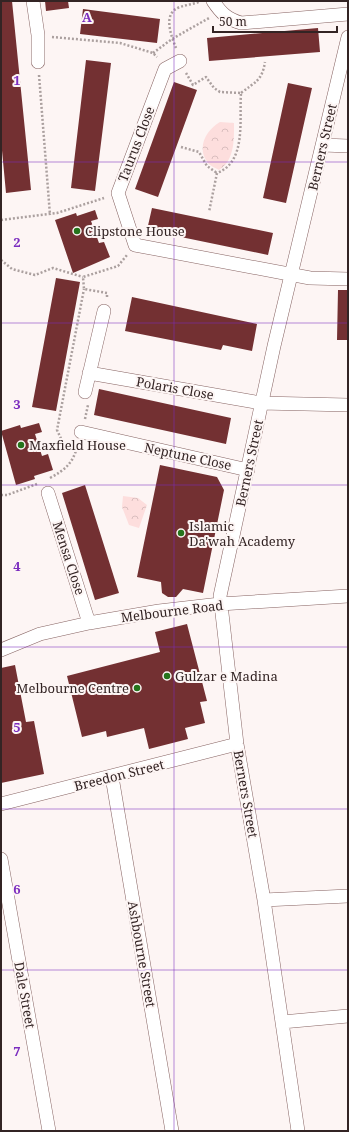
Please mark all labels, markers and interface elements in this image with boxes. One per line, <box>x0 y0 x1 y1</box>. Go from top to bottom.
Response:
text: A <box>82 8 92 26</box>
scale bar <box>213 8 337 34</box>
text: 50 m <box>219 13 247 30</box>
text: 1 <box>13 71 21 89</box>
street label: Berners Street <box>303 101 341 192</box>
street label: Taurus Close <box>113 104 159 184</box>
place label: Clipstone House <box>85 222 185 240</box>
marker: Clipstone House <box>72 226 82 236</box>
text: 2 <box>13 233 21 251</box>
street label: Polaris Close <box>135 372 215 404</box>
text: 3 <box>13 395 21 413</box>
street label: Berners Street <box>231 417 267 508</box>
place label: Maxfield House <box>29 436 126 454</box>
street label: Neptune Close <box>143 438 233 474</box>
marker: Maxfield House <box>16 440 26 450</box>
place label: Islamic Da'wah Academy <box>189 517 296 550</box>
street label: Mensa Close <box>49 519 89 597</box>
marker: Islamic Da'wah Academy <box>176 528 186 538</box>
text: 4 <box>13 557 21 575</box>
street label: Melbourne Road <box>120 596 224 626</box>
place label: Gulzar e Madina <box>175 667 278 685</box>
marker: Gulzar e Madina <box>162 671 172 681</box>
place label: Melbourne Centre <box>16 679 129 697</box>
marker: Melbourne Centre <box>132 683 142 693</box>
text: 5 <box>13 718 21 736</box>
street label: Berners Street <box>229 749 263 840</box>
street label: Breedon Street <box>72 755 166 795</box>
text: 6 <box>13 880 21 898</box>
street label: Ashbourne Street <box>124 899 160 1009</box>
street label: Dale Street <box>10 960 40 1030</box>
text: 7 <box>13 1042 21 1060</box>

